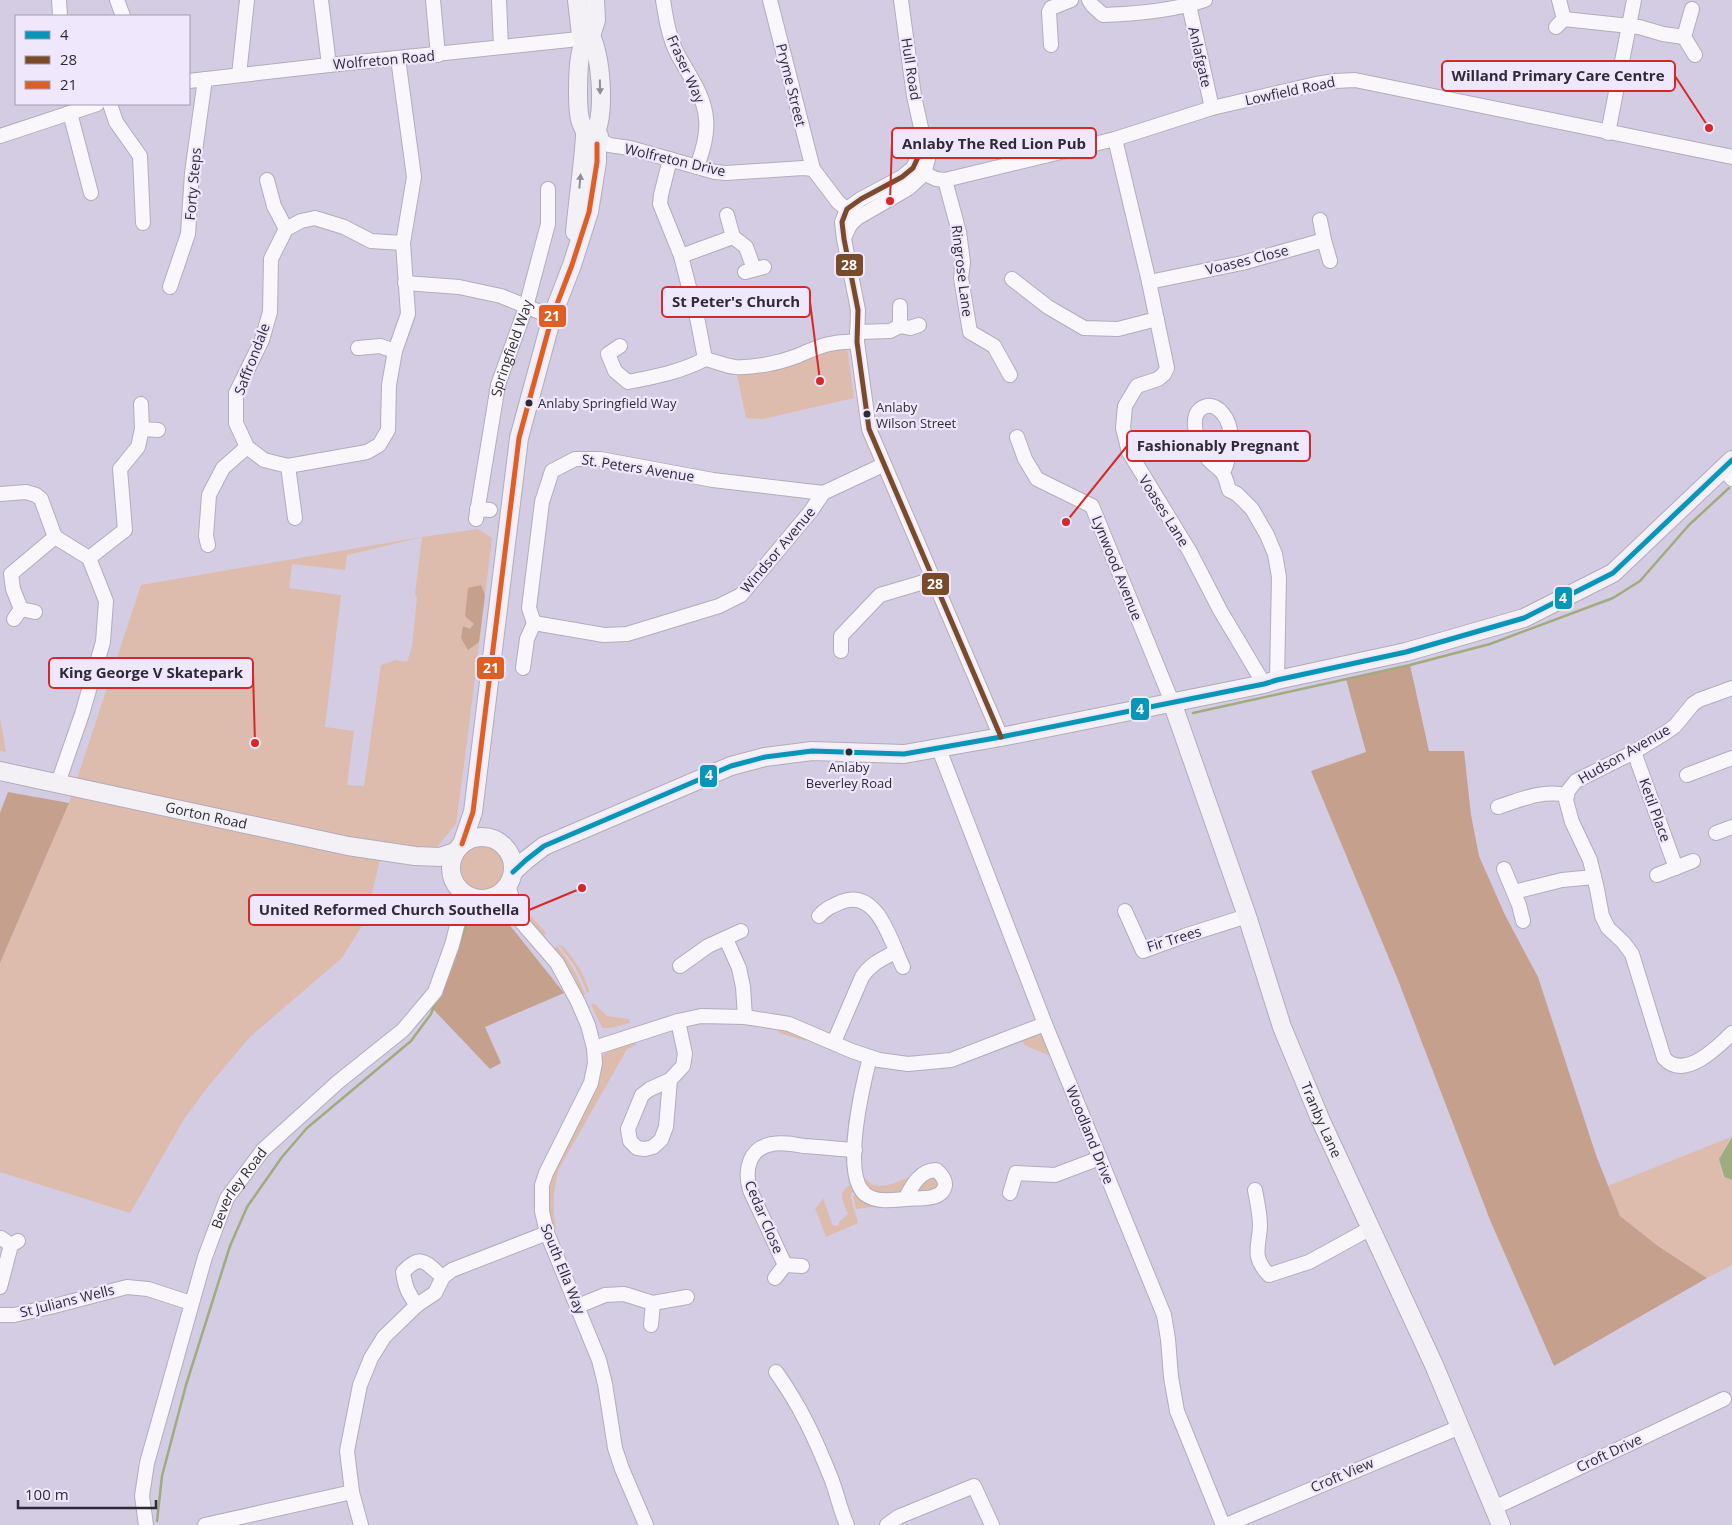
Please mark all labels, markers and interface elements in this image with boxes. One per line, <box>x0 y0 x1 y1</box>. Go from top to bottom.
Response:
legend <box>15 15 190 105</box>
text: 4 <box>60 24 69 44</box>
street label: Anlafgate <box>1184 25 1217 89</box>
street label: Fraser Way <box>663 32 710 107</box>
street label: Hull Road <box>897 36 926 102</box>
street label: Pryme Street <box>772 41 811 128</box>
street label: Wolfreton Road <box>332 46 436 73</box>
text: 28 <box>60 49 77 69</box>
callout: Willand Primary Care Centre <box>1442 61 1675 91</box>
text: Willand Primary Care Centre <box>1451 65 1665 85</box>
street label: Lowfield Road <box>1243 72 1337 109</box>
text: 21 <box>60 74 77 94</box>
one-way arrow <box>596 79 604 95</box>
callout: Anlaby The Red Lion Pub <box>892 128 1096 158</box>
text: Anlaby The Red Lion Pub <box>902 133 1086 153</box>
street label: Wolfreton Drive <box>623 139 728 180</box>
street label: Forty Steps <box>180 147 205 221</box>
one-way arrow <box>576 173 584 189</box>
street label: Ringrose Lane <box>947 224 978 318</box>
street label: Voases Close <box>1203 240 1290 279</box>
line badge: 28 <box>835 253 864 277</box>
text: 28 <box>841 255 857 274</box>
callout: St Peter's Church <box>662 287 810 317</box>
text: St Peter's Church <box>672 291 800 311</box>
street label: Springfield Way <box>486 297 537 398</box>
line badge: 21 <box>538 304 567 328</box>
text: 21 <box>544 306 560 325</box>
street label: Saffrondale <box>229 320 274 397</box>
place label: Anlaby Springfield Way <box>538 394 677 412</box>
marker: Anlaby Springfield Way <box>524 398 534 408</box>
place label: Anlaby Wilson Street <box>876 398 957 432</box>
marker: Anlaby Wilson Street <box>862 409 872 419</box>
callout: Fashionably Pregnant <box>1127 431 1310 461</box>
text: Fashionably Pregnant <box>1137 435 1300 455</box>
street label: St. Peters Avenue <box>580 449 696 486</box>
street label: Voases Lane <box>1135 471 1194 550</box>
street label: Windsor Avenue <box>736 503 819 597</box>
street label: Lynwood Avenue <box>1088 513 1147 623</box>
line badge: 28 <box>921 572 950 596</box>
text: 28 <box>927 574 943 593</box>
line badge: 4 <box>1554 586 1573 610</box>
text: 4 <box>1559 588 1567 607</box>
line badge: 21 <box>476 656 505 680</box>
callout: King George V Skatepark <box>49 658 253 688</box>
text: 21 <box>483 658 499 677</box>
text: King George V Skatepark <box>59 662 244 682</box>
line badge: 4 <box>1130 697 1150 721</box>
text: 4 <box>1136 699 1144 718</box>
street label: Hudson Avenue <box>1574 719 1673 788</box>
marker: Anlaby Beverley Road <box>844 747 854 757</box>
place label: Anlaby Beverley Road <box>806 758 892 792</box>
line badge: 4 <box>699 764 718 788</box>
text: 4 <box>705 765 713 784</box>
street label: Ketil Place <box>1635 775 1676 844</box>
street label: Gorton Road <box>164 797 249 833</box>
callout: United Reformed Church Southella <box>249 895 529 925</box>
text: United Reformed Church Southella <box>259 899 519 919</box>
street label: Fir Trees <box>1144 921 1204 956</box>
street label: Tranby Lane <box>1297 1079 1347 1161</box>
street label: Woodland Drive <box>1062 1083 1119 1187</box>
street label: Beverley Road <box>206 1143 271 1231</box>
street label: Cedar Close <box>741 1177 788 1256</box>
street label: South Ella Way <box>537 1221 591 1318</box>
street label: St Julians Wells <box>18 1279 117 1321</box>
street label: Croft Drive <box>1573 1429 1645 1476</box>
street label: Croft View <box>1307 1453 1376 1496</box>
scale bar <box>18 1478 155 1510</box>
text: 100 m <box>25 1484 69 1504</box>

